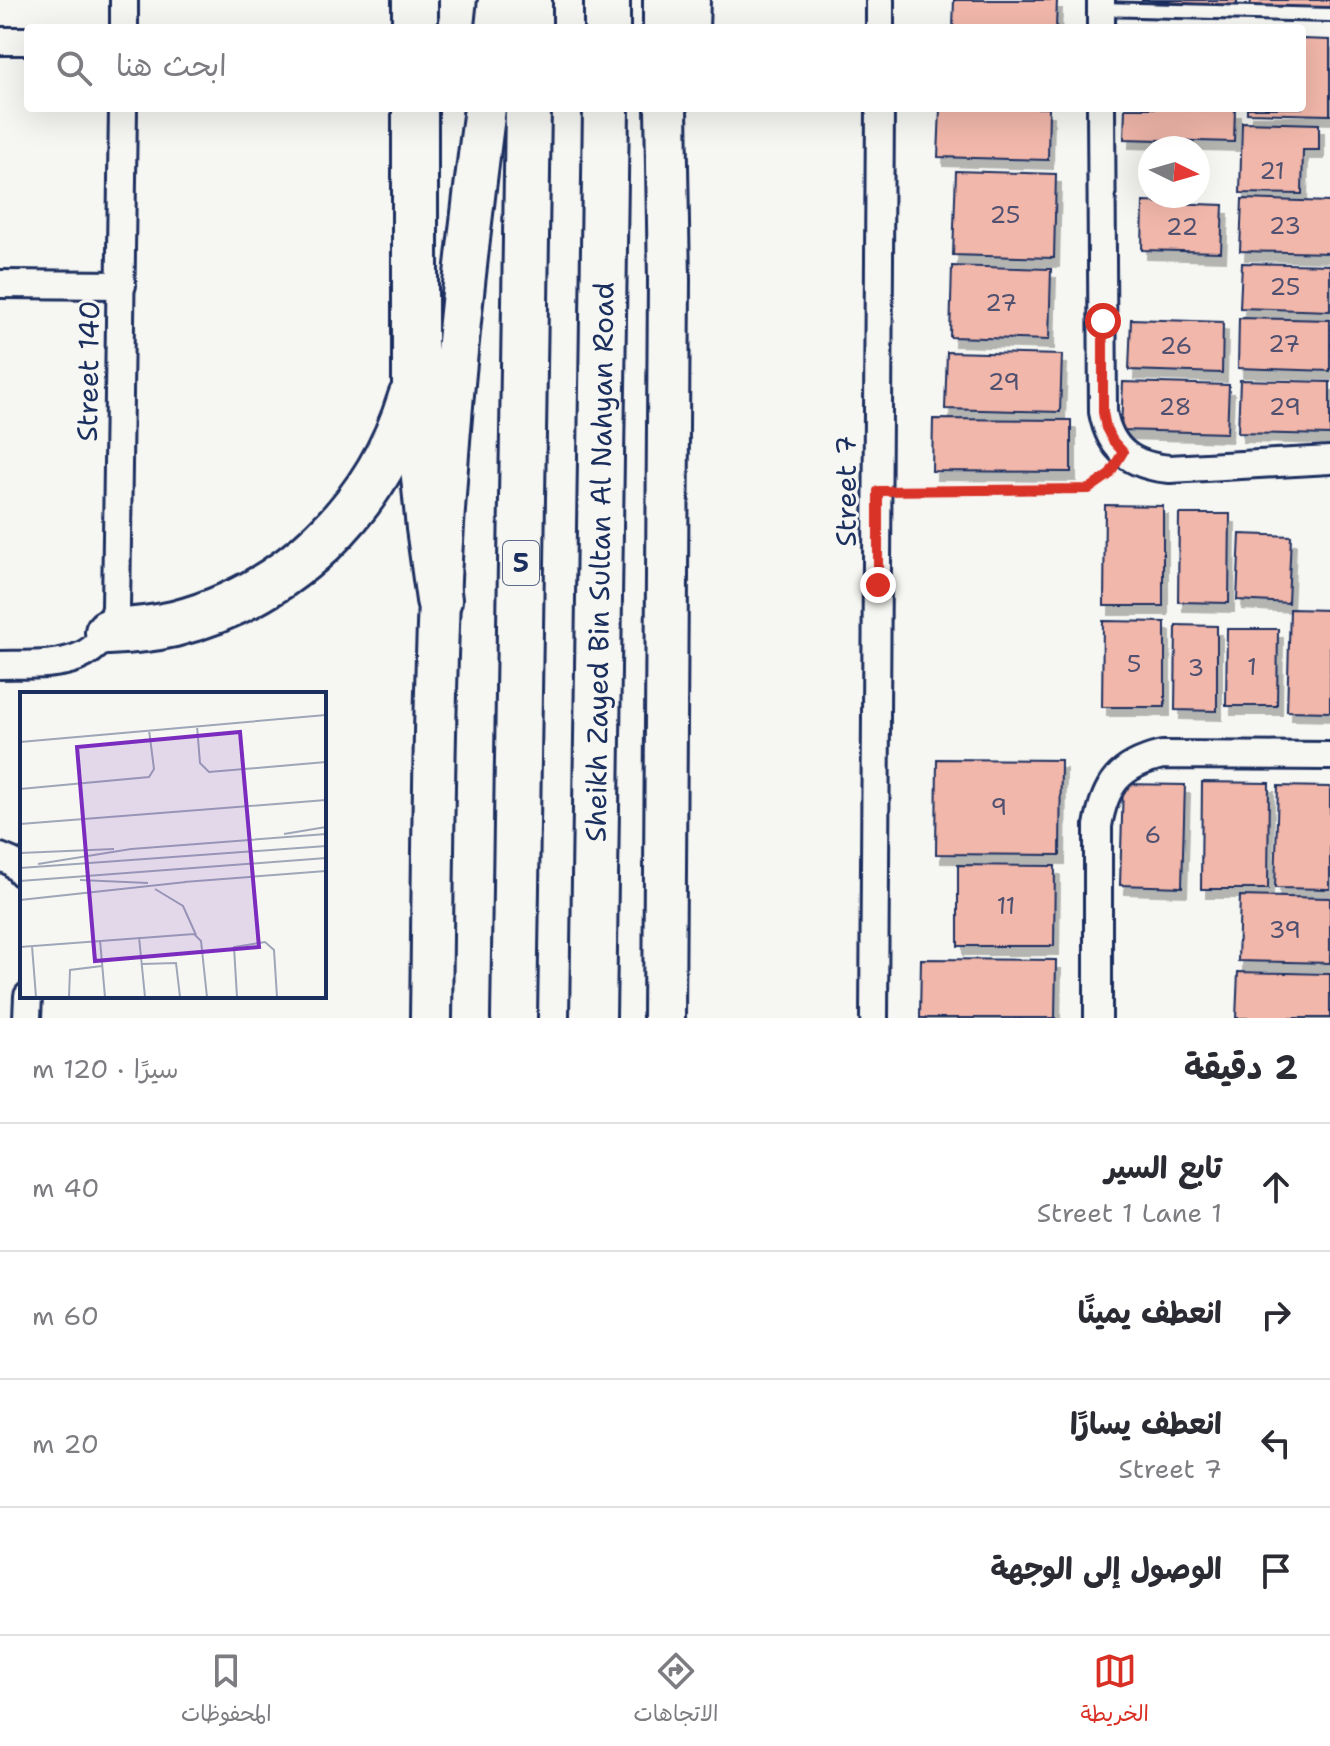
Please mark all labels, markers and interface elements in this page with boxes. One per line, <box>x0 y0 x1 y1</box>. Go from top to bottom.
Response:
search box <box>24 24 1306 112</box>
text: ابحث هنا <box>116 45 227 86</box>
icon: search <box>52 46 96 90</box>
north arrow <box>1138 136 1210 208</box>
house number: 21 <box>1259 155 1285 187</box>
house number: 25 <box>989 199 1021 231</box>
house number: 23 <box>1269 210 1301 242</box>
house number: 22 <box>1166 211 1198 243</box>
house number: 25 <box>1269 271 1301 303</box>
street label: Sheikh Zayed Bin Sultan Al Nahyan Road <box>577 282 623 842</box>
house number: 27 <box>985 287 1017 319</box>
street label: Street 140 <box>68 300 108 442</box>
route start <box>1085 303 1121 339</box>
house number: 27 <box>1268 328 1300 360</box>
house number: 26 <box>1160 330 1192 362</box>
house number: 29 <box>988 366 1020 398</box>
house number: 28 <box>1159 391 1191 423</box>
house number: 29 <box>1269 391 1301 423</box>
street label: Street 7 <box>827 435 865 547</box>
road number: 5 <box>503 541 539 585</box>
route end <box>860 567 896 603</box>
house number: 5 <box>1127 648 1141 680</box>
house number: 1 <box>1247 651 1257 683</box>
house number: 3 <box>1188 652 1204 684</box>
inset map <box>20 692 326 998</box>
house number: 9 <box>991 791 1007 823</box>
house number: 6 <box>1145 819 1161 851</box>
house number: 11 <box>996 890 1016 922</box>
house number: 39 <box>1269 914 1301 946</box>
text: 2 دقيقة <box>1184 1044 1298 1090</box>
text: سيرًا · 120 m <box>32 1051 179 1086</box>
text: تابع السير <box>1105 1147 1222 1188</box>
icon: ahead <box>1254 1165 1298 1209</box>
text: 40 m <box>32 1170 100 1205</box>
text: Street 1 Lane 1 <box>1037 1195 1222 1230</box>
text: انعطف يمينًا <box>1078 1292 1222 1333</box>
icon: right <box>1254 1293 1298 1337</box>
text: 60 m <box>32 1298 99 1333</box>
text: انعطف يسارًا <box>1070 1403 1222 1444</box>
icon: left <box>1254 1421 1298 1465</box>
text: 20 m <box>32 1426 99 1461</box>
text: Street 7 <box>1119 1451 1222 1486</box>
text: الوصول إلى الوجهة <box>990 1548 1222 1589</box>
icon: arrive <box>1254 1549 1298 1593</box>
tab: المحفوظات <box>181 1649 272 1733</box>
tab: الاتجاهات <box>633 1649 718 1733</box>
tab: الخريطة <box>1080 1649 1149 1733</box>

